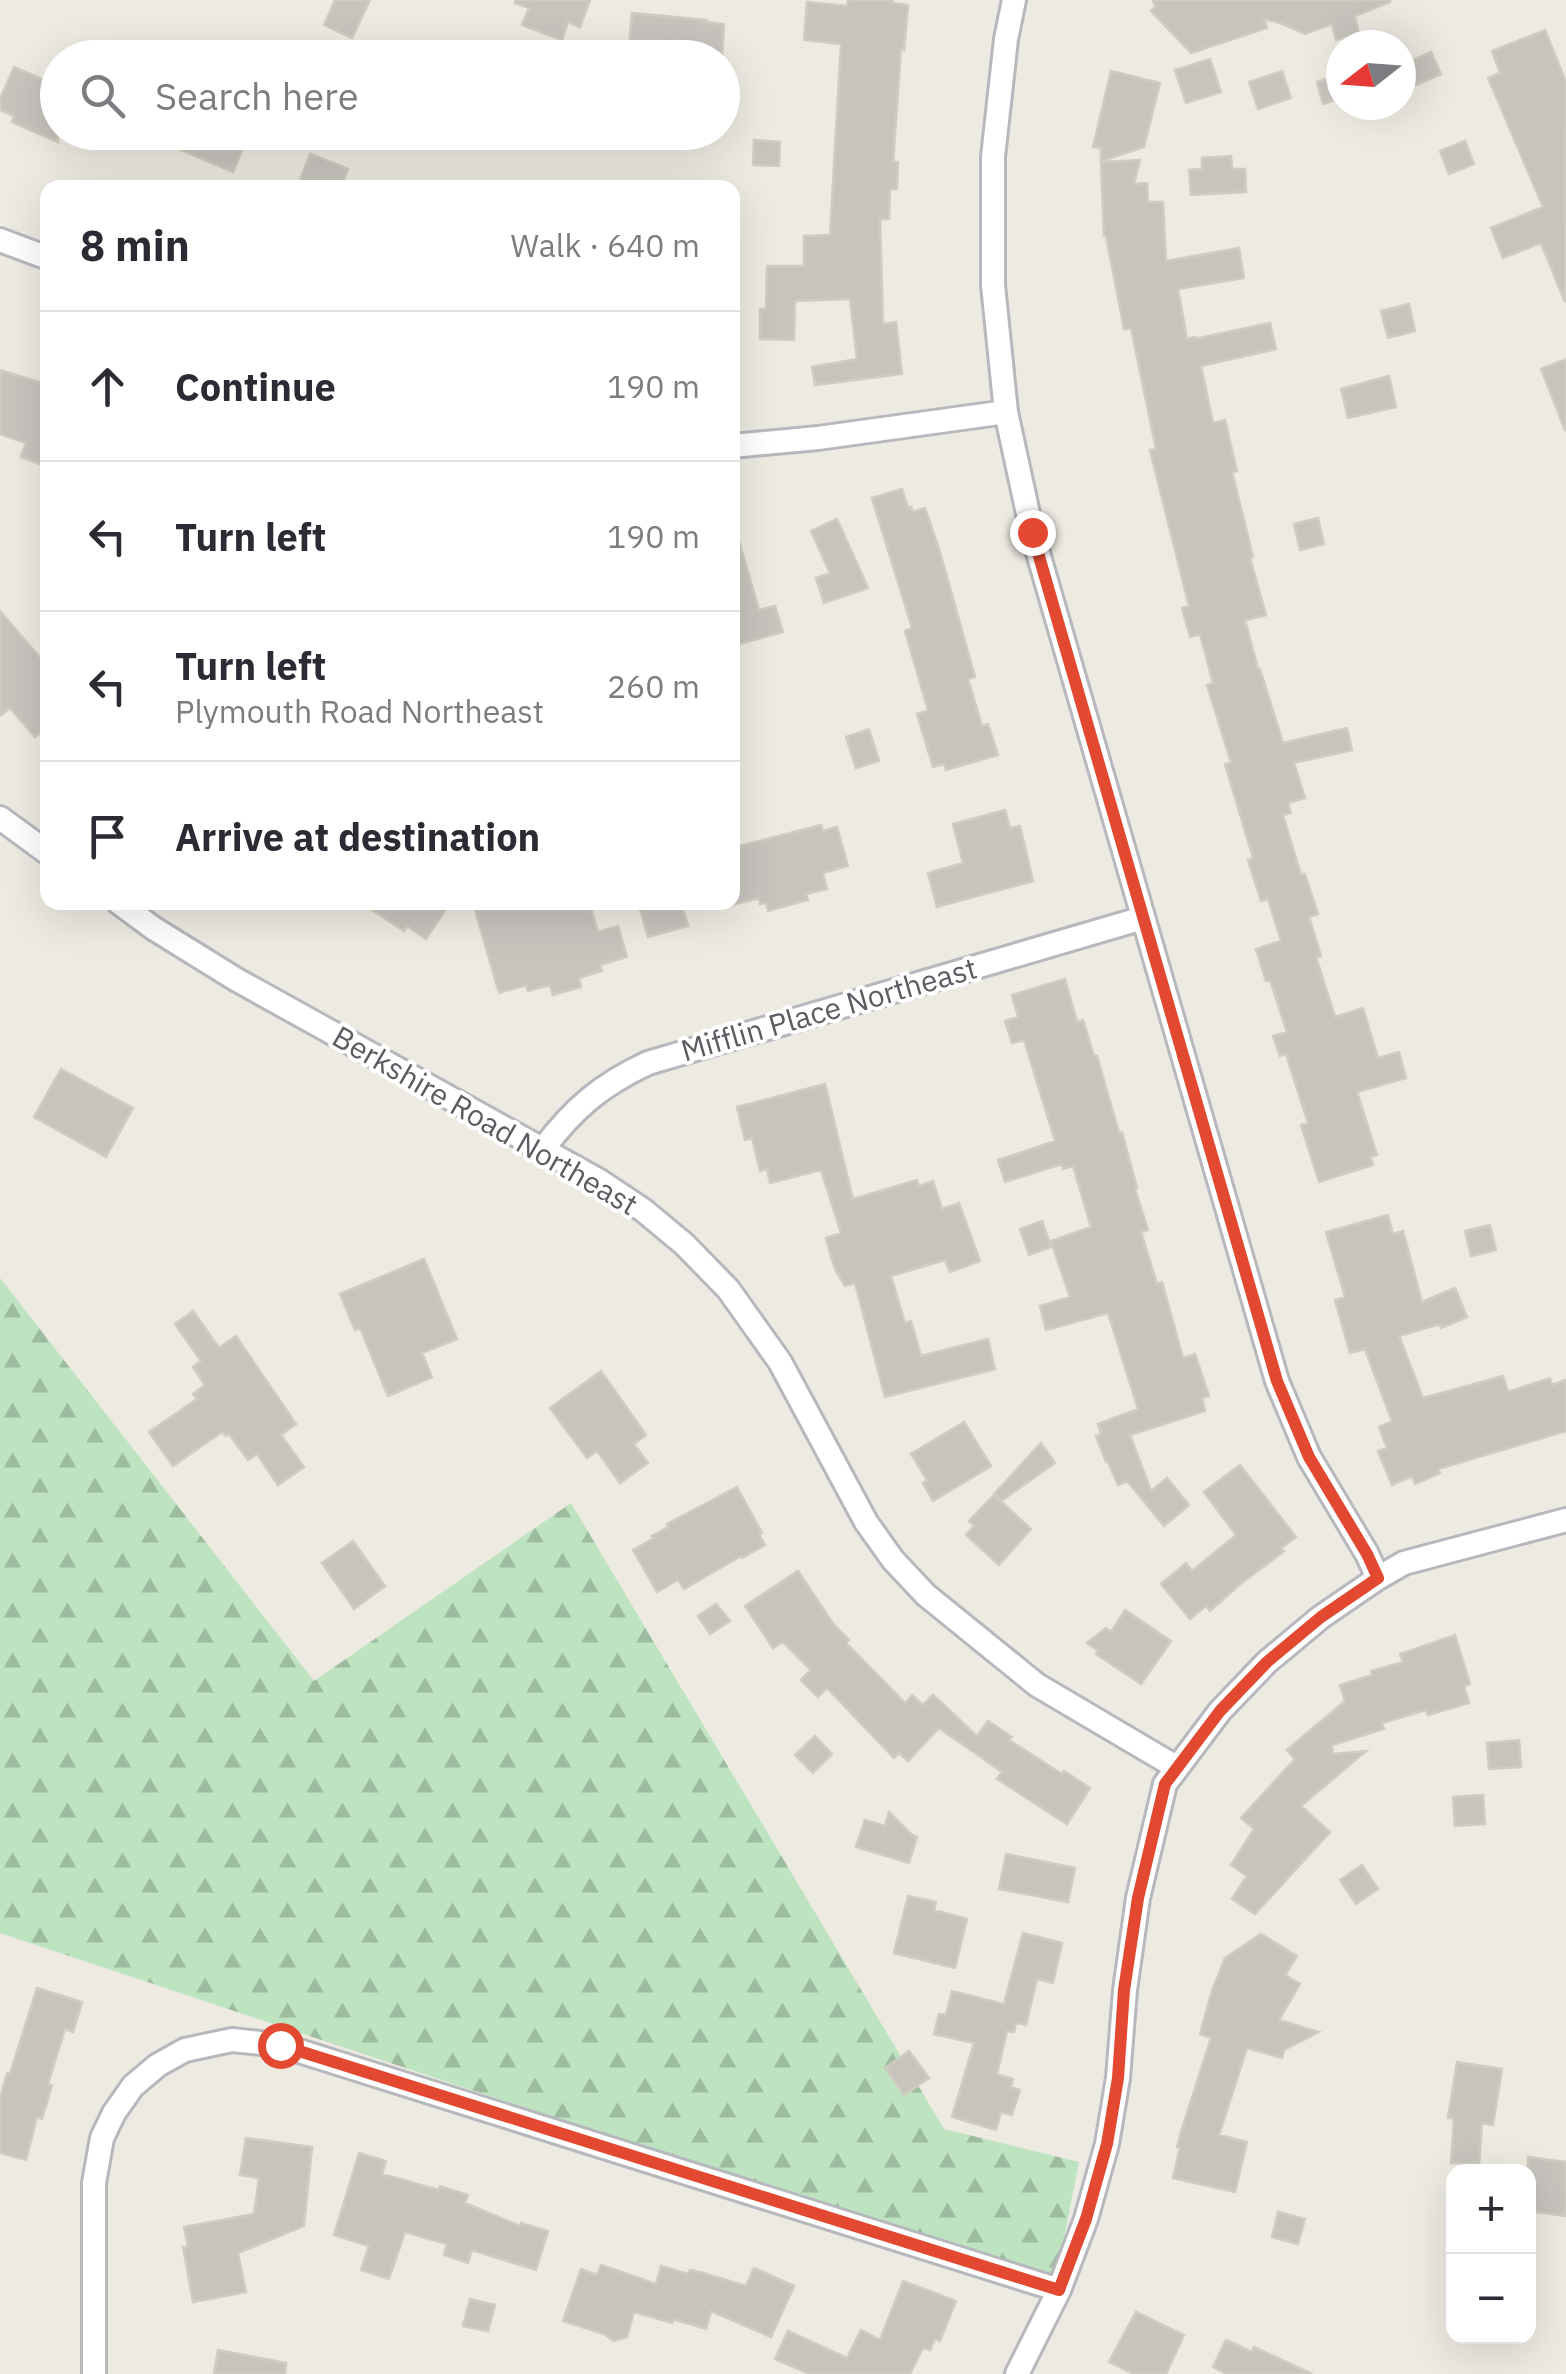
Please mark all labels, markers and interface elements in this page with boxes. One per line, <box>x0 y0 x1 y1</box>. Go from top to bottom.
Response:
north arrow <box>1326 30 1416 120</box>
search box <box>40 40 740 150</box>
icon: search <box>75 68 130 123</box>
text: Search here <box>155 71 359 120</box>
text: 8 min <box>80 218 190 273</box>
text: Walk · 640 m <box>511 224 700 266</box>
icon: ahead <box>80 359 135 414</box>
text: Continue <box>175 362 336 411</box>
text: 190 m <box>607 365 700 407</box>
icon: left <box>80 509 135 564</box>
route end <box>1010 510 1056 556</box>
text: Turn left <box>175 512 326 561</box>
text: 190 m <box>607 515 700 557</box>
text: Turn left <box>175 641 326 690</box>
icon: left <box>80 659 135 714</box>
text: 260 m <box>607 665 700 707</box>
text: Plymouth Road Northeast <box>175 690 544 732</box>
icon: arrive <box>80 809 135 864</box>
text: Arrive at destination <box>175 812 540 861</box>
street label: Mifflin Place Northeast <box>676 948 981 1069</box>
street label: Berkshire Road Northeast <box>326 1016 645 1223</box>
route start <box>258 2023 304 2069</box>
map controls <box>1446 2164 1536 2344</box>
button: + <box>1446 2164 1536 2254</box>
button: − <box>1446 2254 1536 2344</box>

